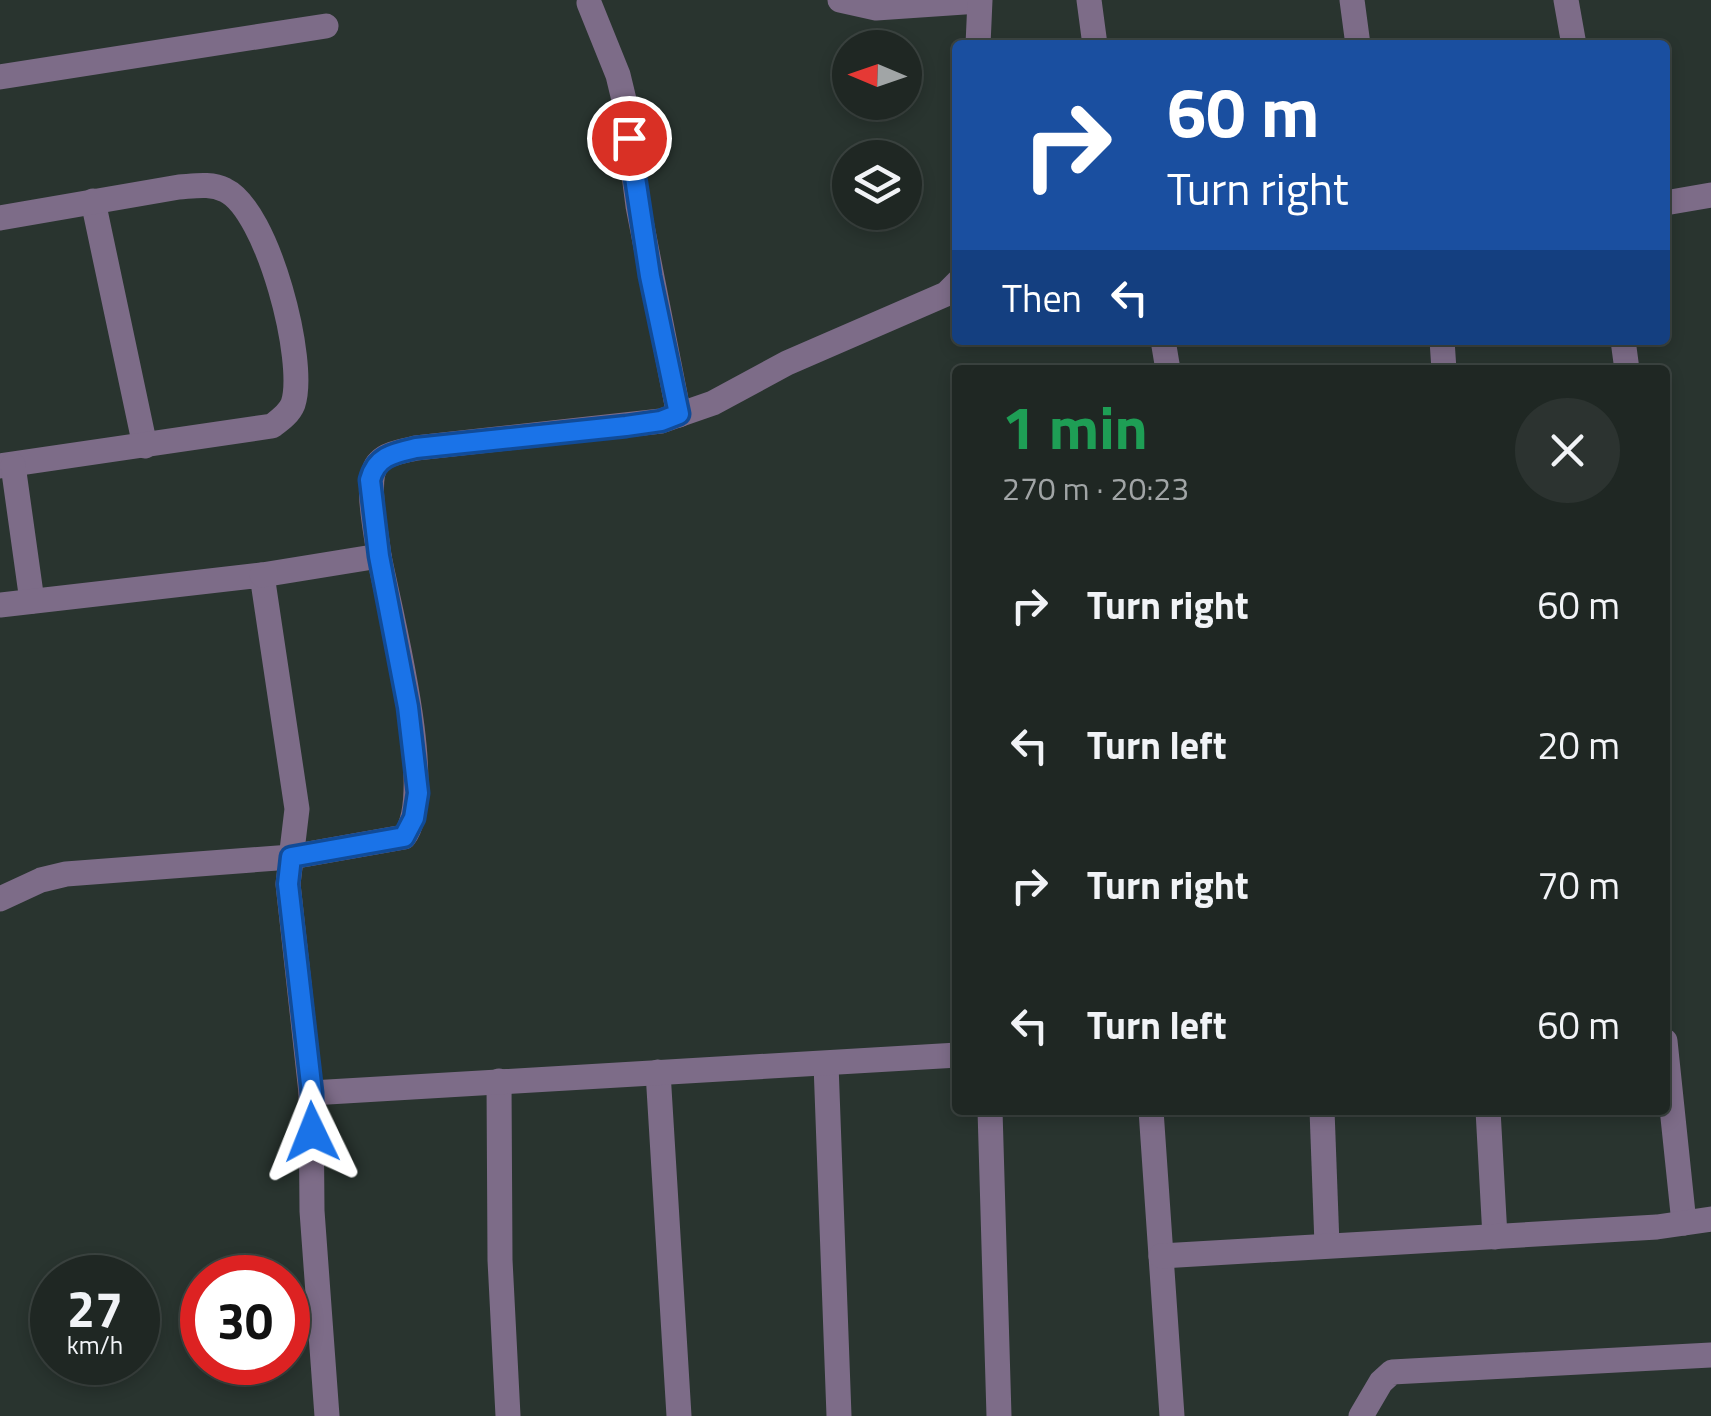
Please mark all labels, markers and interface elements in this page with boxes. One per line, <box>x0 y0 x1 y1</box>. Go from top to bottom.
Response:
north arrow <box>832 30 922 120</box>
map controls <box>832 30 922 230</box>
text: 60 m <box>1167 58 1320 164</box>
icon: right <box>1002 80 1132 210</box>
pin <box>587 96 672 181</box>
icon: arrive <box>602 111 657 166</box>
button: layers <box>832 140 922 230</box>
text: Turn right <box>1167 154 1349 222</box>
text: Then <box>1002 269 1082 327</box>
icon: left <box>1102 270 1157 325</box>
text: 1 min <box>1002 381 1148 472</box>
button: close <box>1515 398 1620 503</box>
text: 270 m · 20:23 <box>1002 464 1189 512</box>
text: Turn right <box>1087 576 1249 634</box>
text: 60 m <box>1537 576 1620 634</box>
icon: right <box>1002 578 1057 633</box>
text: Turn left <box>1087 716 1227 774</box>
text: 20 m <box>1537 716 1620 774</box>
icon: left <box>1002 718 1057 773</box>
text: Turn right <box>1087 856 1249 914</box>
text: 70 m <box>1537 856 1620 914</box>
icon: right <box>1002 858 1057 913</box>
text: Turn left <box>1087 996 1227 1054</box>
text: 60 m <box>1537 996 1620 1054</box>
icon: left <box>1002 998 1057 1053</box>
position arrow <box>260 1080 364 1184</box>
speed limit sign: 30 <box>180 1255 310 1385</box>
text: 27 <box>67 1270 123 1346</box>
text: km/h <box>67 1326 123 1364</box>

